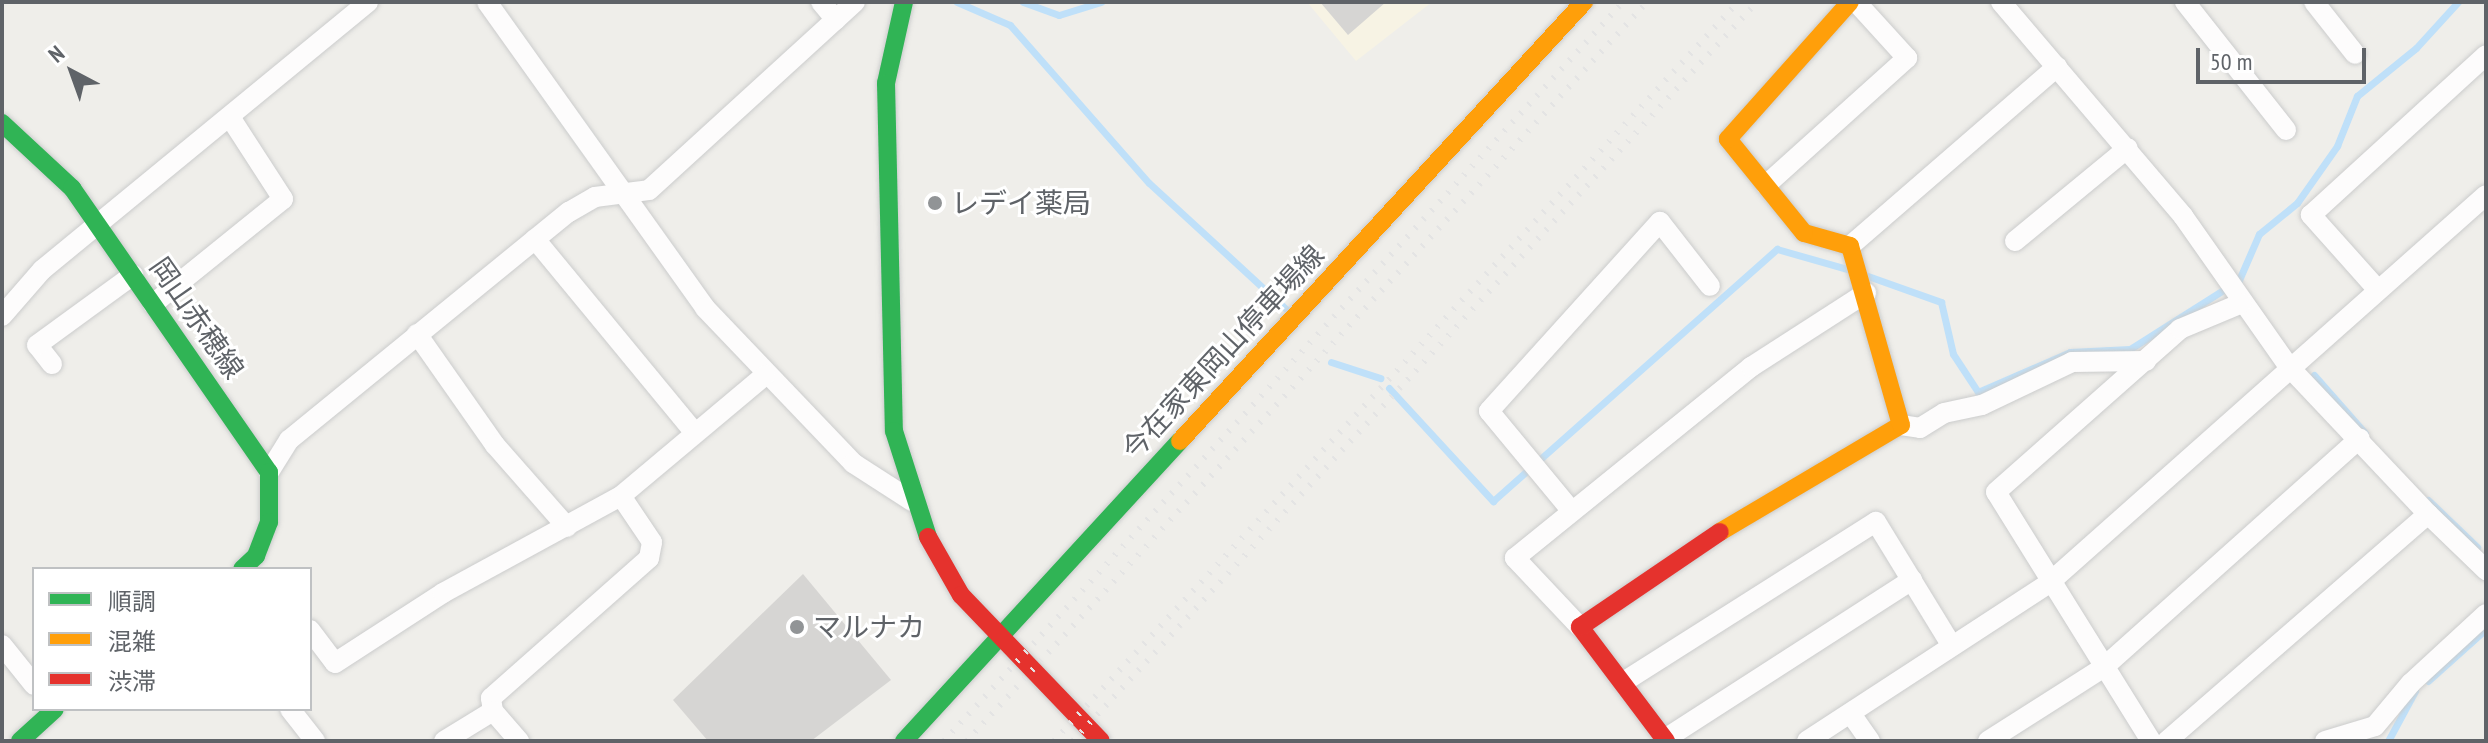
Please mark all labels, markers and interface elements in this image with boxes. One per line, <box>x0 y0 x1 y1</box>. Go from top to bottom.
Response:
north arrow <box>32 32 112 112</box>
scale bar <box>2200 32 2370 82</box>
text: N <box>43 39 70 68</box>
text: 50 m <box>2210 46 2252 77</box>
place label: レデイ薬局 <box>951 186 1091 220</box>
marker: レデイ薬局 <box>926 194 944 212</box>
street label: 今在家東岡山停車場線 <box>1115 238 1331 466</box>
street label: 岡山赤穂線 <box>143 251 251 385</box>
legend <box>32 567 312 711</box>
text: 順調 <box>108 586 156 617</box>
place label: マルナカ <box>813 610 925 644</box>
marker: マルナカ <box>788 618 806 636</box>
text: 混雑 <box>108 626 156 657</box>
text: 渋滞 <box>108 666 156 697</box>

